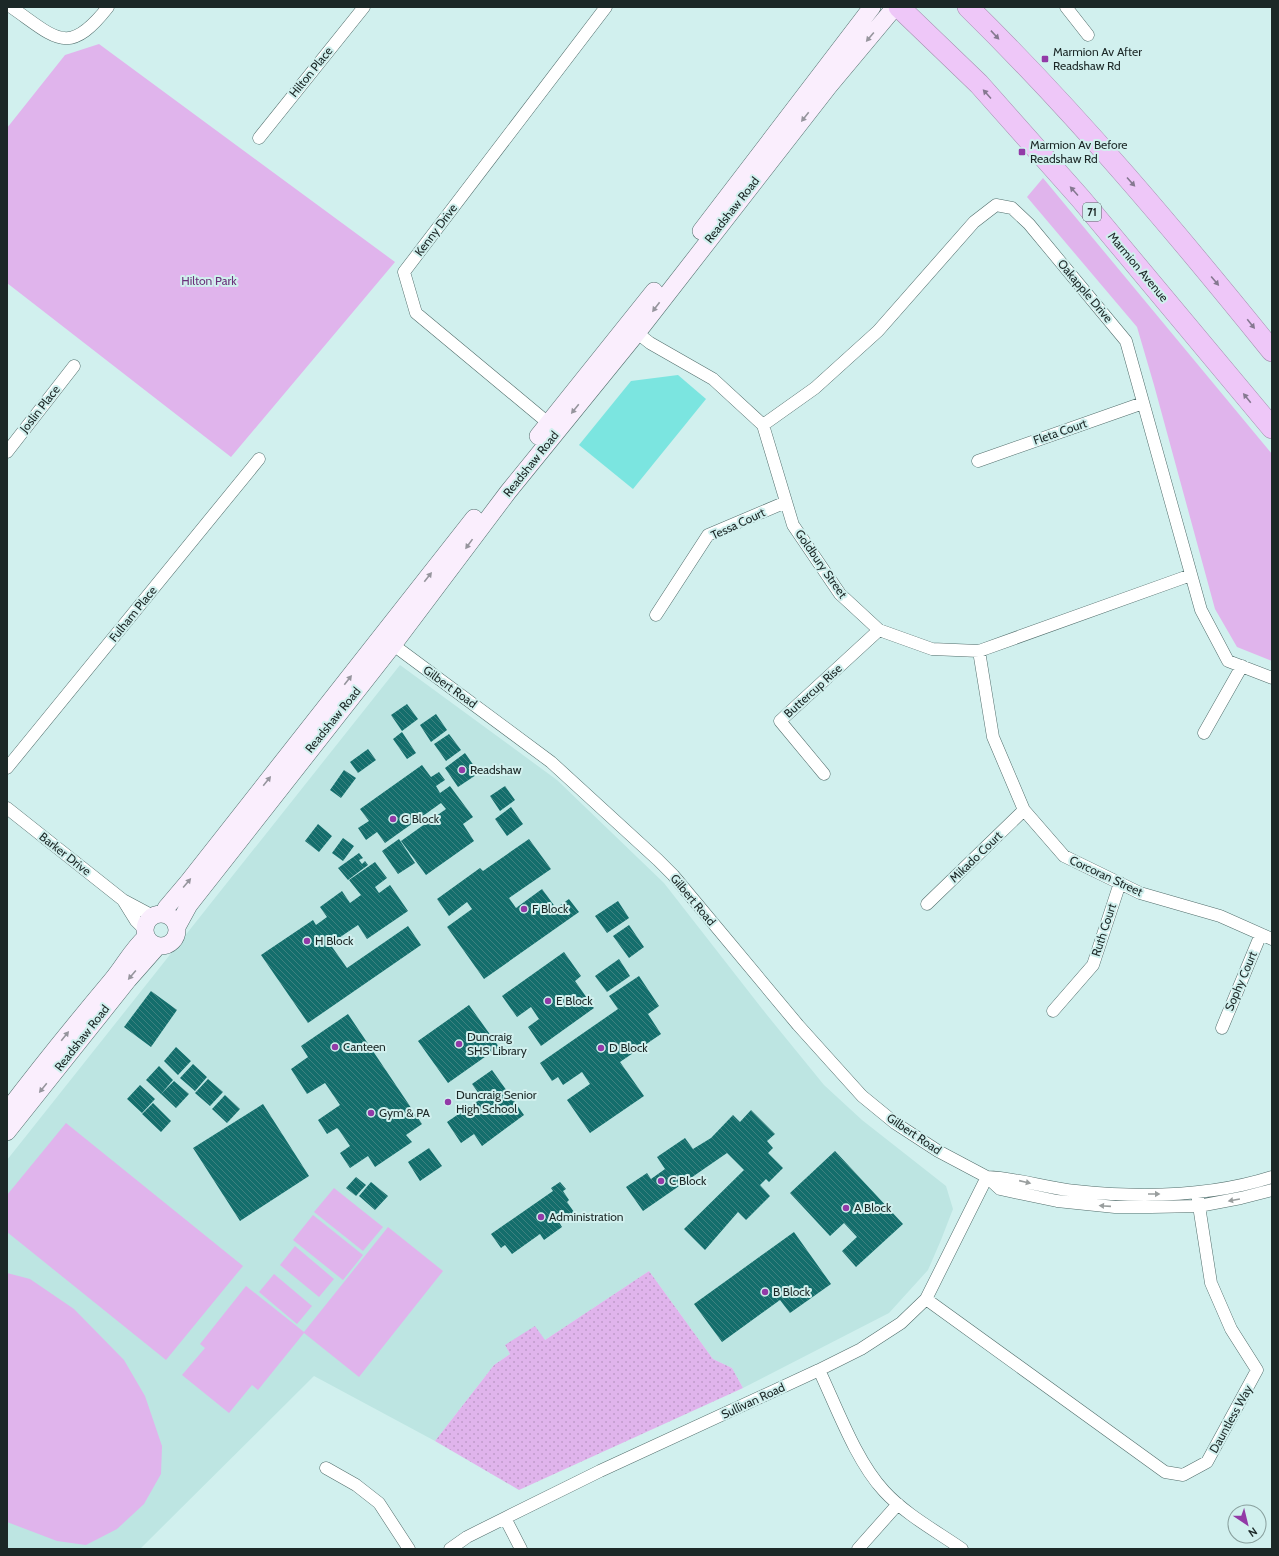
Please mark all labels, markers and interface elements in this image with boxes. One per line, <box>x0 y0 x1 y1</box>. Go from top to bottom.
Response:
one-way arrow <box>991 29 1000 40</box>
one-way arrow <box>866 32 875 43</box>
street label: Hilton Place <box>286 43 336 100</box>
place label: Marmion Av After Readshaw Rd <box>1053 44 1142 73</box>
marker: Marmion Av After Readshaw Rd <box>1040 54 1050 64</box>
one-way arrow <box>983 89 992 99</box>
one-way arrow <box>801 111 809 122</box>
place label: Marmion Av Before Readshaw Rd <box>1030 137 1127 166</box>
marker: Marmion Av Before Readshaw Rd <box>1017 147 1027 157</box>
street label: Readshaw Road <box>701 174 762 246</box>
one-way arrow <box>1126 177 1135 187</box>
one-way arrow <box>1069 186 1079 196</box>
street label: Kenny Drive <box>411 201 460 259</box>
road number: 71 <box>1083 203 1101 221</box>
street label: Marmion Avenue <box>1105 229 1172 305</box>
street label: Oakapple Drive <box>1055 256 1116 325</box>
park label: Hilton Park <box>181 273 237 288</box>
one-way arrow <box>1210 276 1219 286</box>
one-way arrow <box>652 302 660 313</box>
one-way arrow <box>1246 319 1255 330</box>
street label: Joslin Place <box>16 382 63 436</box>
one-way arrow <box>1243 392 1252 403</box>
one-way arrow <box>571 403 579 414</box>
street label: Fleta Court <box>1031 415 1089 448</box>
street label: Readshaw Road <box>500 428 562 500</box>
street label: Tessa Court <box>708 505 767 543</box>
street label: Goldbury Street <box>792 526 851 601</box>
one-way arrow <box>465 539 473 550</box>
one-way arrow <box>424 572 433 583</box>
street label: Fulham Place <box>106 583 160 645</box>
street label: Buttercup Rise <box>780 661 845 721</box>
street label: Gilbert Road <box>421 662 480 711</box>
one-way arrow <box>344 674 353 685</box>
street label: Readshaw Road <box>302 684 364 756</box>
place label: Readshaw <box>470 762 522 777</box>
marker: Readshaw <box>457 765 467 775</box>
one-way arrow <box>263 776 272 787</box>
place label: G Block <box>401 811 440 826</box>
marker: G Block <box>388 814 398 824</box>
street label: Mikado Court <box>946 828 1005 885</box>
street label: Barker Drive <box>37 829 94 878</box>
street label: Corcoran Street <box>1067 852 1145 899</box>
street label: Gilbert Road <box>667 871 719 929</box>
one-way arrow <box>182 878 191 889</box>
place label: F Block <box>532 901 569 916</box>
street label: Ruth Court <box>1088 902 1119 958</box>
marker: F Block <box>519 904 529 914</box>
place label: H Block <box>315 933 354 948</box>
marker: H Block <box>302 936 312 946</box>
street label: Sophy Court <box>1221 949 1260 1013</box>
one-way arrow <box>128 970 137 980</box>
place label: E Block <box>556 993 593 1008</box>
marker: E Block <box>543 996 553 1006</box>
street label: Readshaw Road <box>51 1002 112 1074</box>
place label: Duncraig SHS Library <box>467 1029 527 1058</box>
one-way arrow <box>61 1030 70 1041</box>
place label: Canteen <box>343 1039 386 1054</box>
marker: Duncraig SHS Library <box>454 1039 464 1049</box>
place label: D Block <box>609 1040 648 1055</box>
marker: Canteen <box>330 1042 340 1052</box>
marker: D Block <box>596 1043 606 1053</box>
one-way arrow <box>38 1082 47 1093</box>
place label: Duncraig Senior High School <box>456 1087 537 1116</box>
marker: Duncraig Senior High School <box>443 1097 453 1107</box>
place label: Gym & PA <box>379 1105 431 1120</box>
marker: Gym & PA <box>366 1108 376 1118</box>
street label: Gilbert Road <box>884 1110 944 1157</box>
place label: C Block <box>669 1173 707 1188</box>
marker: C Block <box>656 1176 666 1186</box>
one-way arrow <box>1019 1179 1031 1185</box>
one-way arrow <box>1148 1191 1160 1198</box>
one-way arrow <box>1228 1197 1240 1203</box>
place label: A Block <box>854 1200 892 1215</box>
one-way arrow <box>1099 1202 1111 1209</box>
marker: A Block <box>841 1203 851 1213</box>
place label: Administration <box>549 1209 624 1224</box>
marker: Administration <box>536 1212 546 1222</box>
place label: B Block <box>773 1284 811 1299</box>
marker: B Block <box>760 1287 770 1297</box>
street label: Sullivan Road <box>719 1379 787 1422</box>
street label: Dauntless Way <box>1206 1382 1255 1455</box>
north arrow <box>1227 1504 1267 1544</box>
text: N <box>1246 1524 1260 1540</box>

